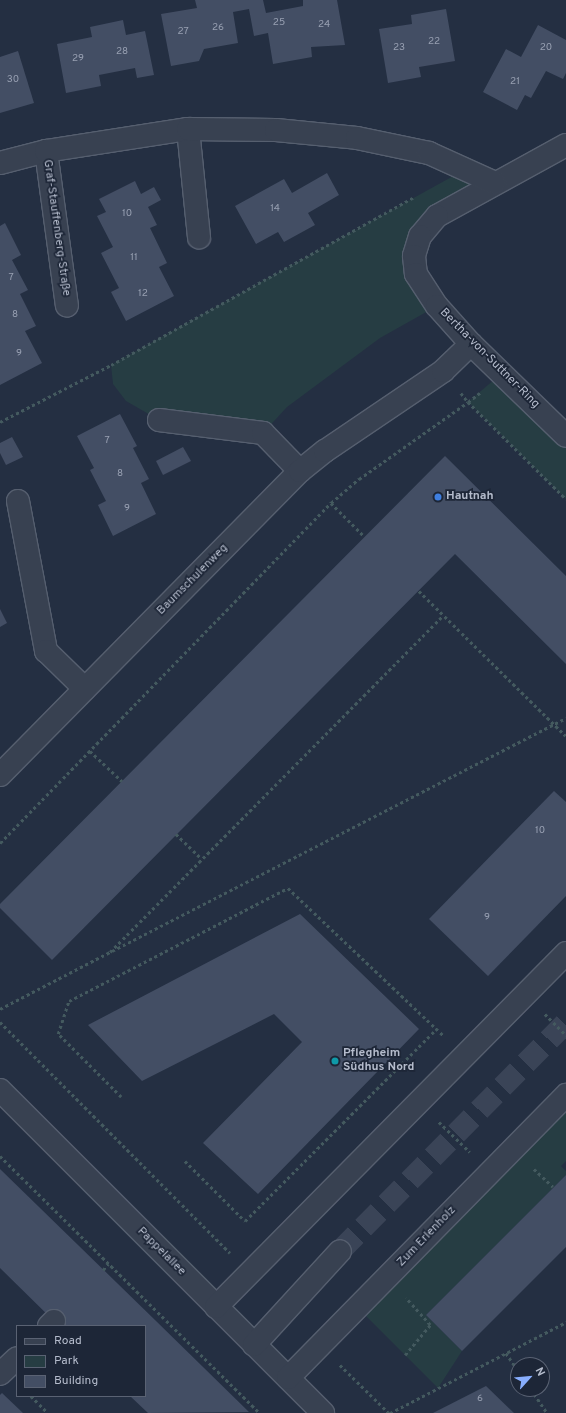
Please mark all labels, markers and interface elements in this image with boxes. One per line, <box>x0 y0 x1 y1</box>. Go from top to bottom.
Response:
house number: 25 <box>273 17 285 29</box>
house number: 24 <box>318 19 330 31</box>
house number: 26 <box>212 22 224 34</box>
house number: 27 <box>177 26 189 38</box>
house number: 22 <box>428 36 440 48</box>
house number: 23 <box>393 42 405 54</box>
house number: 20 <box>540 42 552 54</box>
house number: 28 <box>116 46 128 58</box>
house number: 29 <box>72 53 84 65</box>
house number: 30 <box>7 74 19 86</box>
house number: 21 <box>510 76 520 88</box>
street label: Graf-Stauffenberg-Straße <box>39 159 73 297</box>
house number: 14 <box>270 203 280 215</box>
house number: 10 <box>122 208 132 220</box>
house number: 11 <box>130 252 138 264</box>
house number: 7 <box>8 272 14 284</box>
house number: 12 <box>138 288 148 300</box>
street label: Bertha-von-Suttner-Ring <box>436 306 542 412</box>
house number: 8 <box>12 309 18 321</box>
house number: 9 <box>16 348 22 360</box>
house number: 7 <box>104 435 110 447</box>
house number: 8 <box>117 468 123 480</box>
place label: Hautnah <box>446 490 494 504</box>
marker: Hautnah <box>433 492 443 502</box>
house number: 9 <box>124 503 130 515</box>
street label: Baumschulenweg <box>154 541 232 619</box>
house number: 10 <box>535 825 545 837</box>
house number: 9 <box>484 912 490 924</box>
place label: Pflegheim Südhus Nord <box>343 1047 414 1075</box>
marker: Pflegheim Südhus Nord <box>330 1056 340 1066</box>
street label: Zum Erlenholz <box>395 1204 459 1270</box>
street label: Pappelallee <box>134 1225 188 1279</box>
legend <box>16 1325 146 1397</box>
text: Road <box>54 1333 82 1349</box>
text: Park <box>54 1353 79 1369</box>
north arrow <box>510 1357 550 1397</box>
text: N <box>532 1365 548 1379</box>
text: Building <box>54 1373 98 1389</box>
house number: 6 <box>477 1393 483 1405</box>

